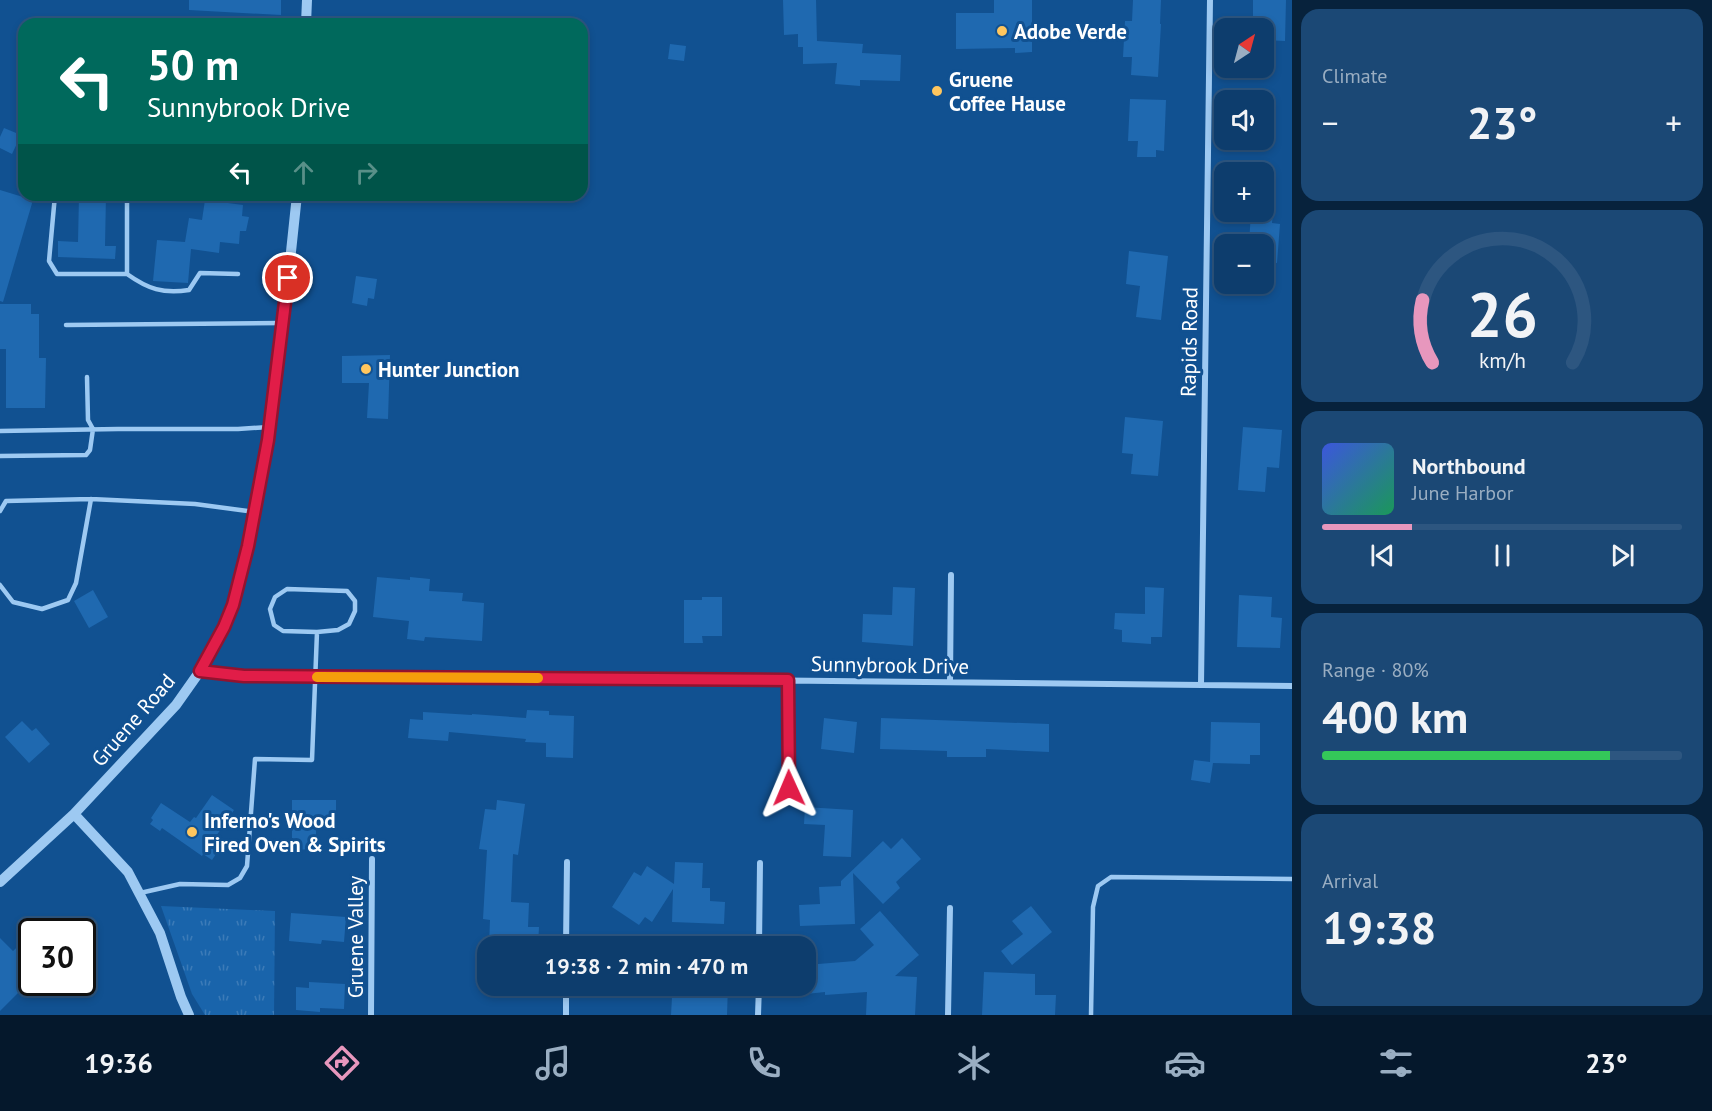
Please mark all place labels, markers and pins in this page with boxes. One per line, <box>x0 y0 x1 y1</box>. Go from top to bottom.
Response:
place label: Adobe Verde <box>1014 18 1127 45</box>
marker: Adobe Verde <box>995 24 1009 38</box>
place label: Gruene Coffee Hause <box>949 66 1066 117</box>
marker: Gruene Coffee Hause <box>930 84 944 98</box>
pin <box>262 252 313 303</box>
place label: Hunter Junction <box>378 356 520 383</box>
marker: Hunter Junction <box>359 362 373 376</box>
place label: Inferno's Wood Fired Oven & Spirits <box>204 807 386 858</box>
marker: Inferno's Wood Fired Oven & Spirits <box>185 825 199 839</box>

